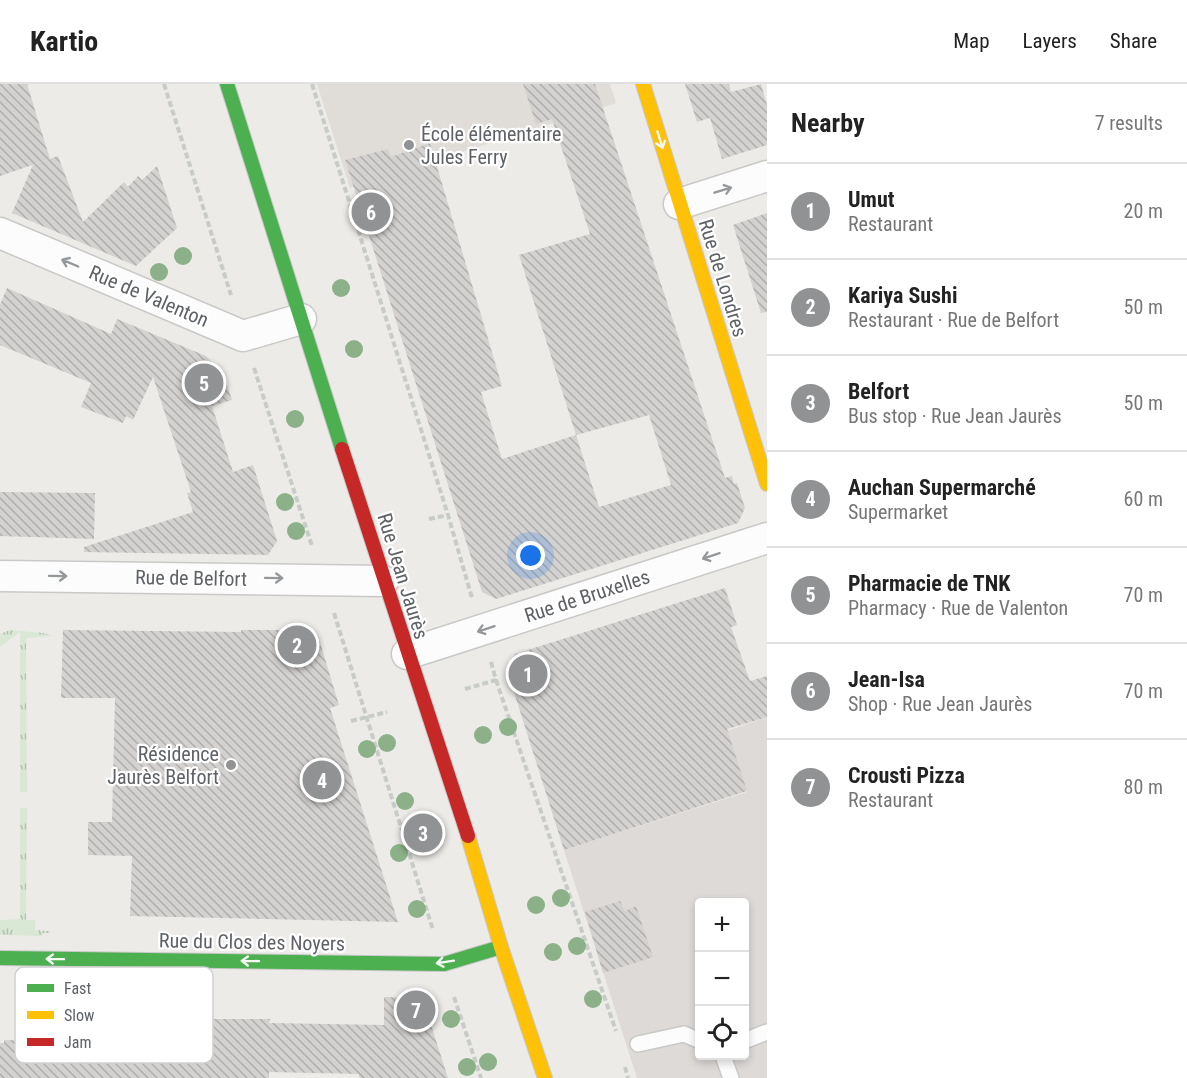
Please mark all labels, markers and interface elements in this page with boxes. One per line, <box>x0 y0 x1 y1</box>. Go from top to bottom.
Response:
text: Kartio <box>30 25 98 58</box>
text: Map <box>953 29 990 53</box>
text: Layers <box>1023 29 1077 53</box>
text: Share <box>1110 29 1157 53</box>
text: Nearby <box>791 108 865 138</box>
text: 7 results <box>1095 111 1163 135</box>
place label: École élémentaire Jules Ferry <box>421 122 561 169</box>
one-way arrow <box>655 130 666 149</box>
marker: École élémentaire Jules Ferry <box>402 138 416 152</box>
one-way arrow <box>713 184 732 195</box>
text: Umut <box>848 187 894 212</box>
pin: 6 <box>352 190 391 234</box>
text: 1 <box>805 199 816 223</box>
text: 20 m <box>1124 199 1163 223</box>
text: Restaurant <box>848 212 933 236</box>
street label: Rue de Londres <box>694 216 752 340</box>
one-way arrow <box>61 257 80 268</box>
street label: Rue de Valenton <box>86 260 212 332</box>
text: Kariya Sushi <box>848 283 957 308</box>
text: 2 <box>805 295 816 319</box>
text: 50 m <box>1124 295 1163 319</box>
text: Restaurant · Rue de Belfort <box>848 308 1059 332</box>
pin: 5 <box>184 360 224 406</box>
text: Belfort <box>848 379 909 404</box>
text: 3 <box>805 391 816 415</box>
text: 50 m <box>1124 391 1163 415</box>
text: Bus stop · Rue Jean Jaurès <box>848 404 1062 428</box>
text: Auchan Supermarché <box>848 475 1036 500</box>
text: 4 <box>805 487 816 511</box>
text: 60 m <box>1124 487 1163 511</box>
text: Supermarket <box>848 500 948 524</box>
street label: Rue Jean Jaurès <box>372 510 434 642</box>
your location <box>516 541 545 570</box>
one-way arrow <box>702 551 721 562</box>
street label: Rue de Bruxelles <box>521 564 653 628</box>
street label: Rue de Belfort <box>135 565 247 591</box>
one-way arrow <box>48 570 68 582</box>
text: Pharmacie de TNK <box>848 571 1010 596</box>
one-way arrow <box>264 572 284 584</box>
text: 5 <box>805 583 816 607</box>
text: 70 m <box>1124 583 1163 607</box>
text: Pharmacy · Rue de Valenton <box>848 596 1068 620</box>
pin: 2 <box>278 622 316 668</box>
one-way arrow <box>477 624 496 635</box>
pin: 1 <box>508 652 548 696</box>
text: Jean-Isa <box>848 667 925 692</box>
text: 6 <box>805 679 816 703</box>
text: 70 m <box>1124 679 1163 703</box>
text: Shop · Rue Jean Jaurès <box>848 692 1032 716</box>
place label: Résidence Jaurès Belfort <box>107 742 219 789</box>
marker: Résidence Jaurès Belfort <box>224 758 238 772</box>
pin: 4 <box>302 758 342 802</box>
text: Crousti Pizza <box>848 763 965 788</box>
text: 7 <box>805 775 816 799</box>
text: 80 m <box>1124 775 1163 799</box>
text: Restaurant <box>848 788 933 812</box>
pin: 3 <box>404 810 442 855</box>
map controls <box>695 898 749 1060</box>
button: + <box>695 898 749 952</box>
street label: Rue du Clos des Noyers <box>159 928 345 956</box>
button: − <box>695 952 749 1006</box>
one-way arrow <box>45 953 65 965</box>
one-way arrow <box>240 955 260 967</box>
one-way arrow <box>435 957 455 968</box>
legend <box>15 967 213 1063</box>
text: Fast <box>64 979 91 998</box>
pin: 7 <box>396 988 436 1032</box>
text: Slow <box>64 1006 94 1025</box>
button: locate <box>695 1006 749 1060</box>
text: Jam <box>64 1033 91 1052</box>

